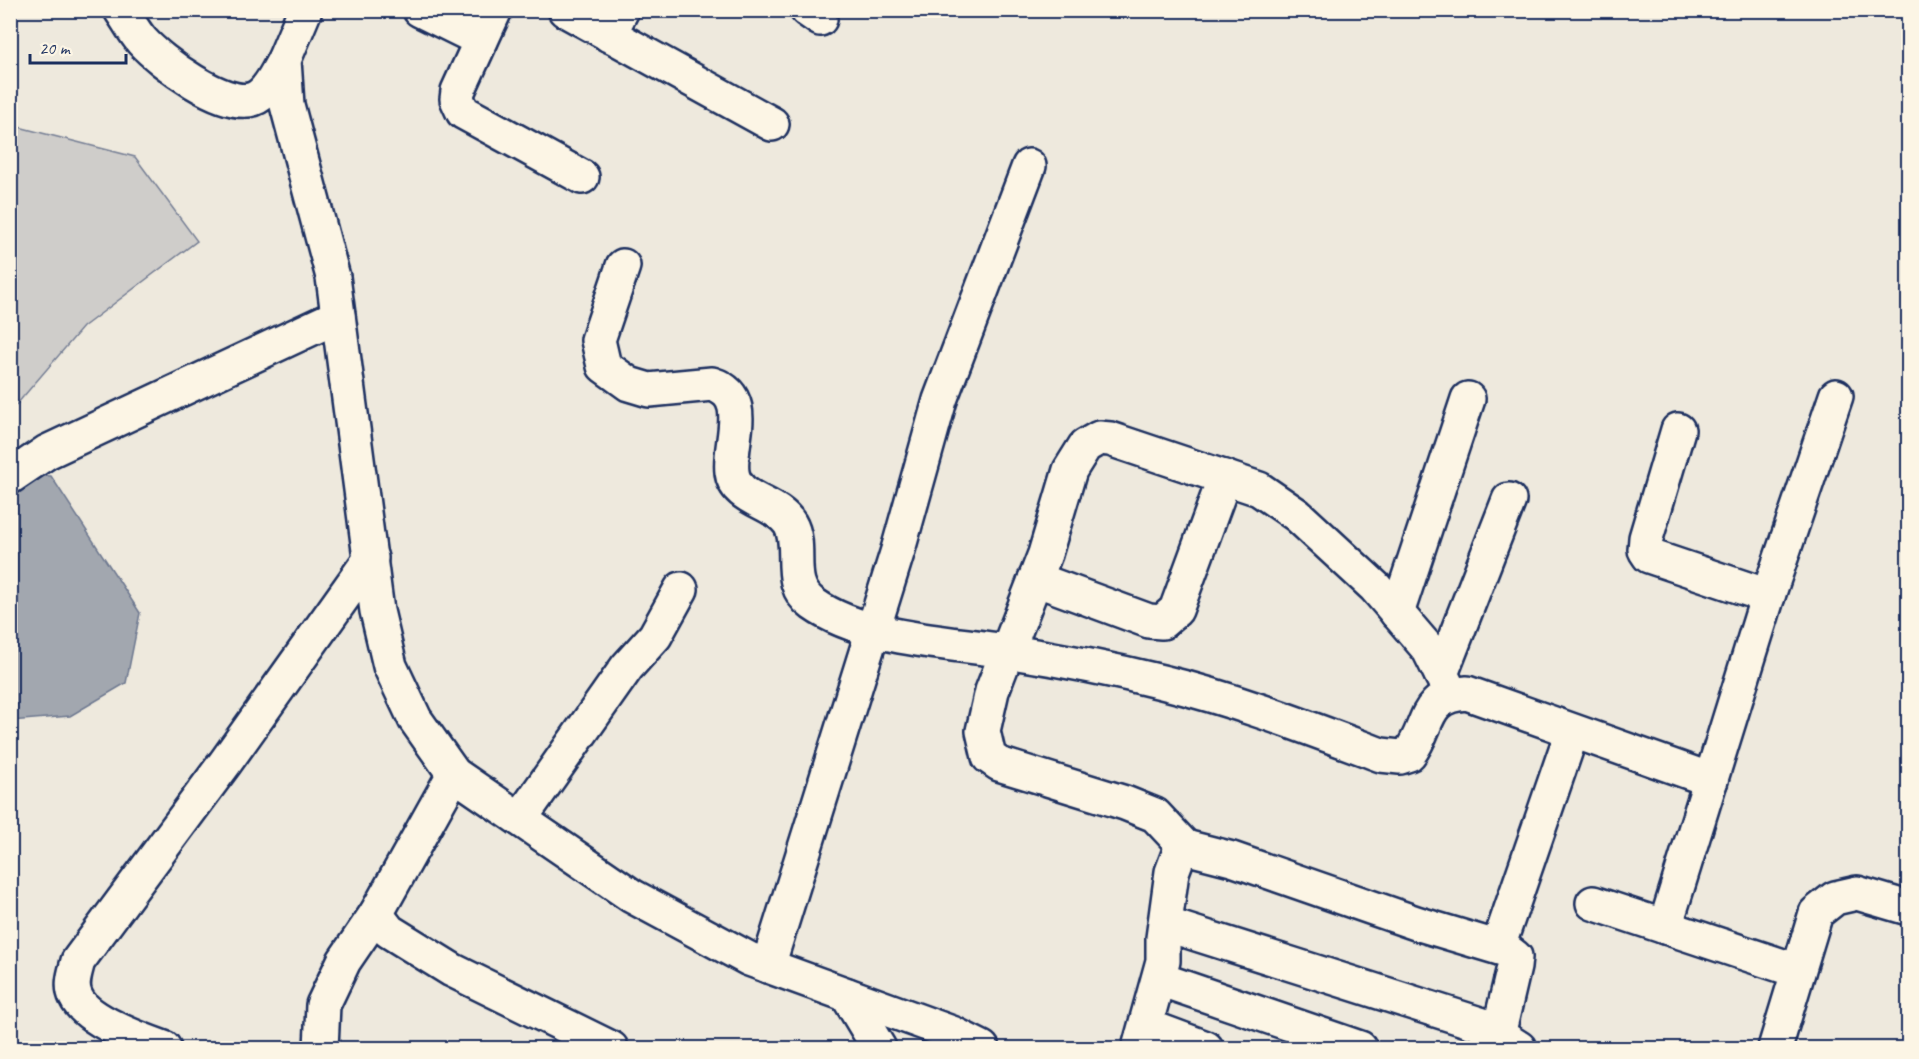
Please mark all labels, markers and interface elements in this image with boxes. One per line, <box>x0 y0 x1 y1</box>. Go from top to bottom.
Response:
scale bar <box>30 27 126 65</box>
text: 20 m <box>39 37 72 59</box>

